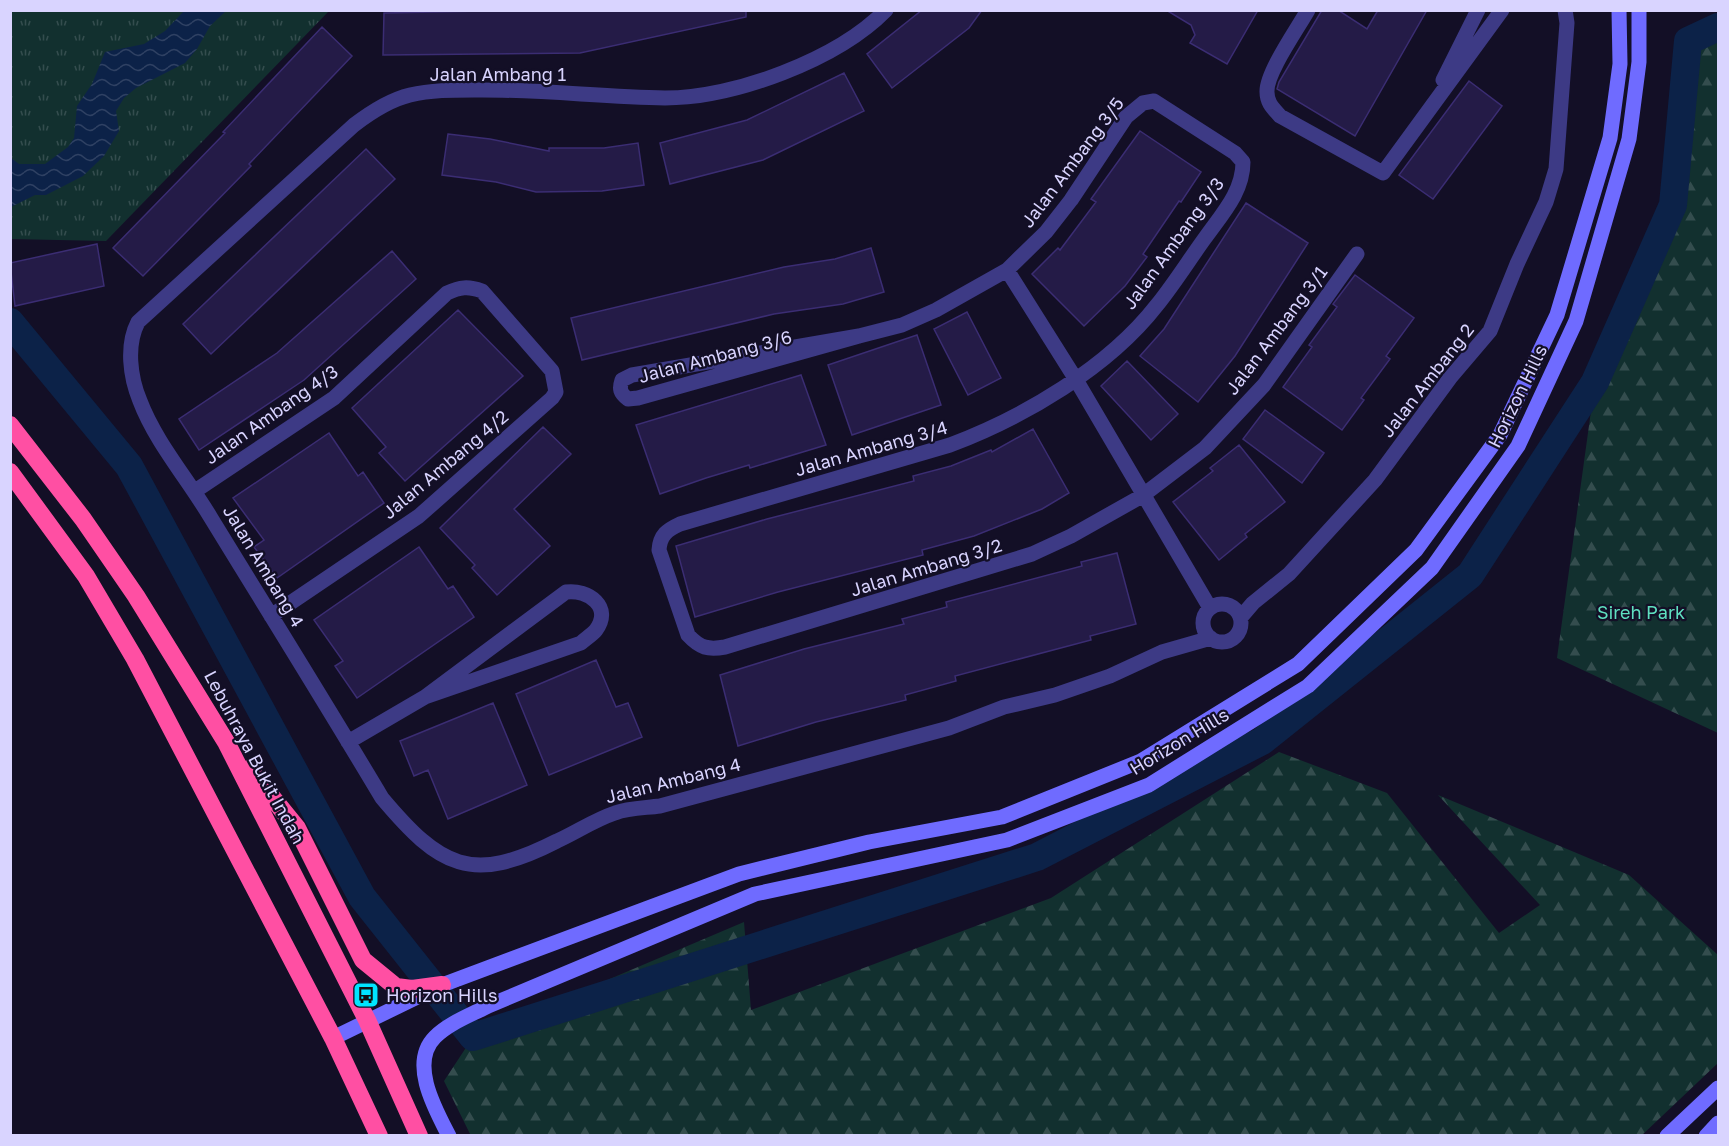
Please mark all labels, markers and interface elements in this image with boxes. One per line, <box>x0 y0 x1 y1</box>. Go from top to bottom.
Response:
street label: Jalan Ambang 1 <box>430 63 566 85</box>
street label: Jalan Ambang 3/5 <box>1016 93 1128 231</box>
street label: Jalan Ambang 3/3 <box>1118 173 1228 313</box>
street label: Jalan Ambang 3/1 <box>1220 261 1332 399</box>
street label: Jalan Ambang 2 <box>1376 319 1478 441</box>
street label: Jalan Ambang 3/6 <box>636 325 794 387</box>
street label: Horizon Hills <box>1483 341 1551 451</box>
street label: Jalan Ambang 4/3 <box>200 360 342 468</box>
street label: Jalan Ambang 4/2 <box>378 405 512 523</box>
street label: Jalan Ambang 3/4 <box>792 416 950 480</box>
street label: Jalan Ambang 4 <box>219 501 309 631</box>
street label: Jalan Ambang 3/2 <box>848 534 1004 600</box>
park label: Sireh Park <box>1597 601 1685 623</box>
street label: Lebuhraya Bukit Indah <box>200 667 310 847</box>
street label: Horizon Hills <box>1126 703 1232 779</box>
street label: Jalan Ambang 4 <box>603 753 743 807</box>
bus stop icon: Horizon Hills <box>351 980 381 1010</box>
place label: Horizon Hills <box>386 984 497 1006</box>

